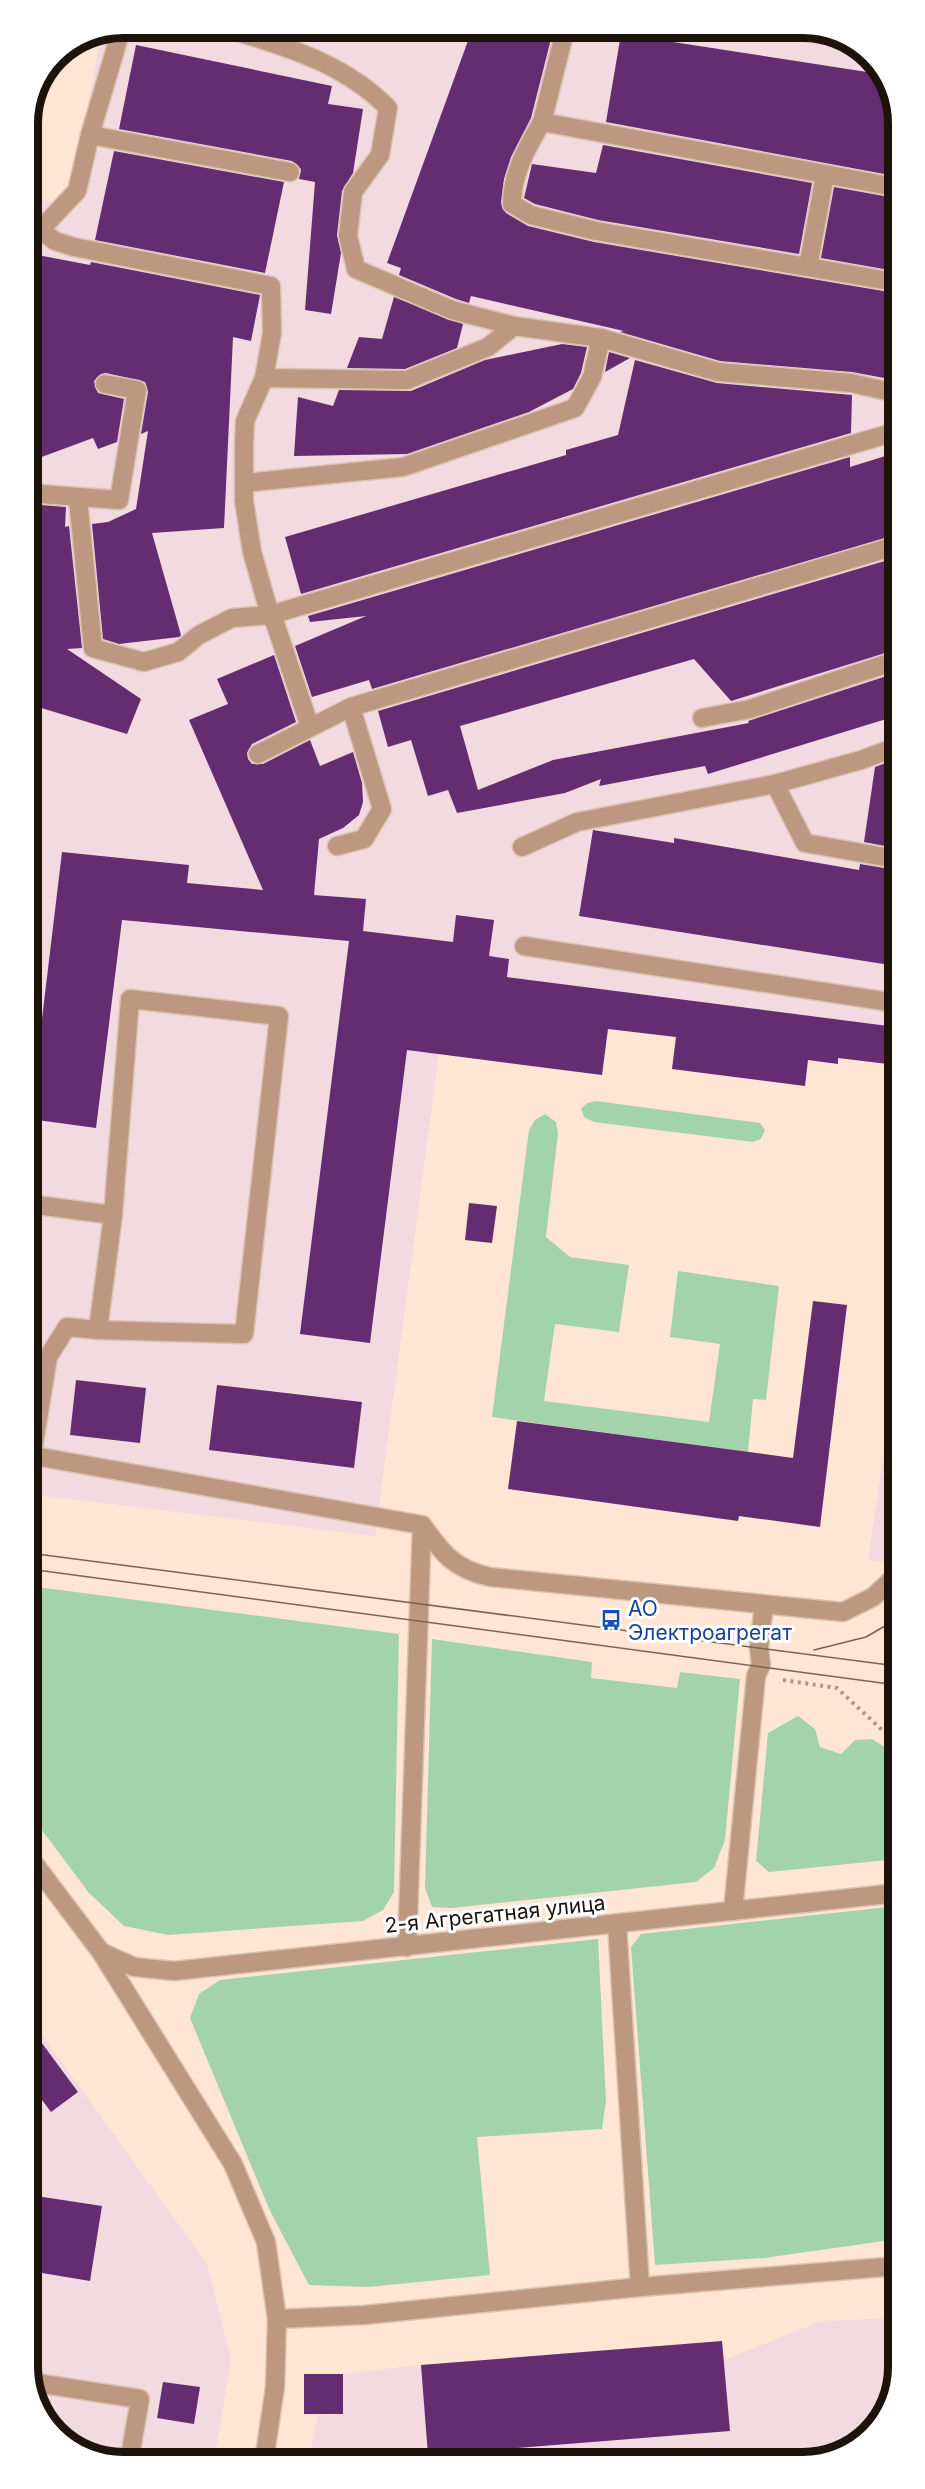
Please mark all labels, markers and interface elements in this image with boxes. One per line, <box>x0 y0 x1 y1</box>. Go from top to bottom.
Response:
place label: АО Электроагрегат <box>628 1596 792 1645</box>
bus stop icon: АО Электроагрегат <box>599 1608 623 1632</box>
street label: 2-я Агрегатная улица <box>384 1890 606 1938</box>

